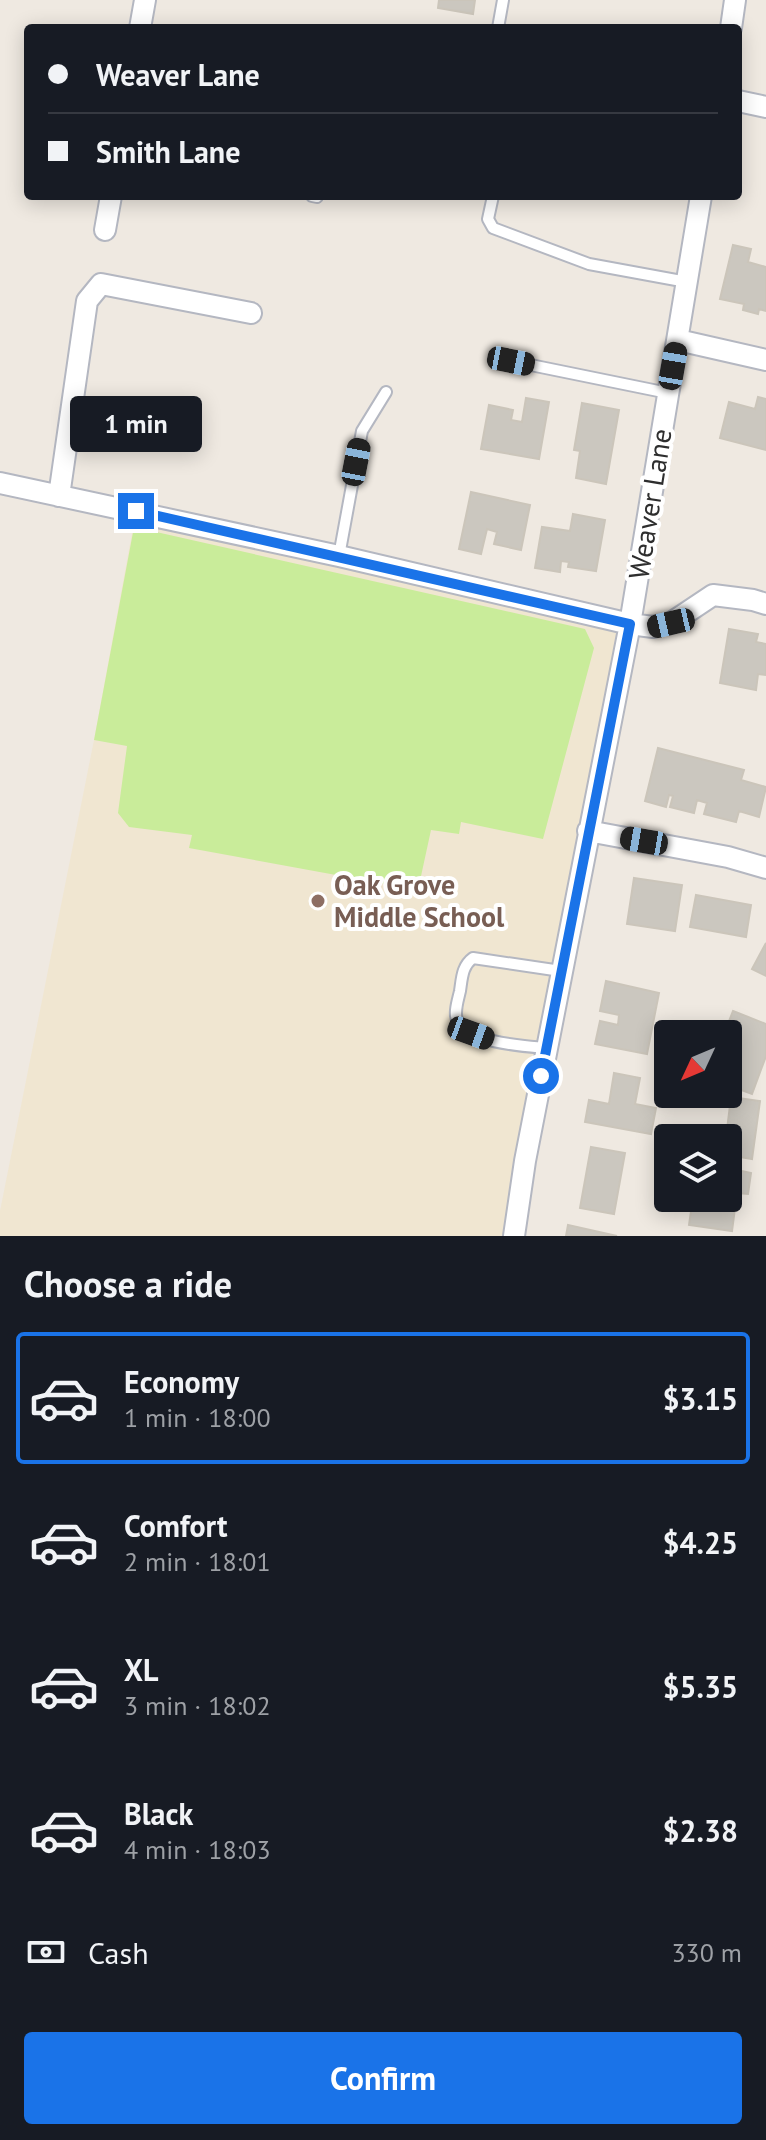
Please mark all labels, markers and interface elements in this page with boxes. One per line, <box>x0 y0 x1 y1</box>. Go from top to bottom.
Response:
text: Weaver Lane <box>96 55 260 94</box>
text: Smith Lane <box>96 132 240 171</box>
car <box>657 340 689 392</box>
car <box>485 345 537 377</box>
callout: 1 min <box>70 395 202 451</box>
text: 1 min <box>104 407 168 440</box>
street label: Weaver Lane <box>619 426 680 582</box>
car <box>340 436 372 488</box>
route end <box>118 493 154 529</box>
car <box>645 606 697 640</box>
car <box>618 825 670 857</box>
place label: Oak Grove Middle School <box>334 866 505 935</box>
marker: Oak Grove Middle School <box>309 892 327 910</box>
car <box>444 1014 498 1052</box>
north arrow <box>654 1020 742 1108</box>
map controls <box>654 1020 742 1212</box>
route start <box>523 1058 559 1094</box>
button: layers <box>654 1124 742 1212</box>
text: Choose a ride <box>24 1260 232 1307</box>
icon: car <box>28 1362 100 1434</box>
text: Economy <box>124 1362 239 1401</box>
text: $3.15 <box>663 1379 738 1418</box>
text: 1 min · 18:00 <box>124 1401 271 1434</box>
icon: car <box>28 1506 100 1578</box>
text: Comfort <box>124 1506 227 1545</box>
text: $4.25 <box>663 1523 738 1562</box>
text: 2 min · 18:01 <box>124 1545 271 1578</box>
icon: car <box>28 1650 100 1722</box>
text: XL <box>124 1650 158 1689</box>
text: $5.35 <box>663 1667 738 1706</box>
text: 3 min · 18:02 <box>124 1689 271 1722</box>
icon: car <box>28 1794 100 1866</box>
text: Black <box>124 1794 193 1833</box>
text: $2.38 <box>663 1811 738 1850</box>
text: 4 min · 18:03 <box>124 1833 271 1866</box>
icon: cash <box>24 1930 68 1974</box>
text: Cash <box>88 1933 149 1972</box>
text: 330 m <box>671 1936 742 1969</box>
button: Confirm <box>24 2032 742 2124</box>

